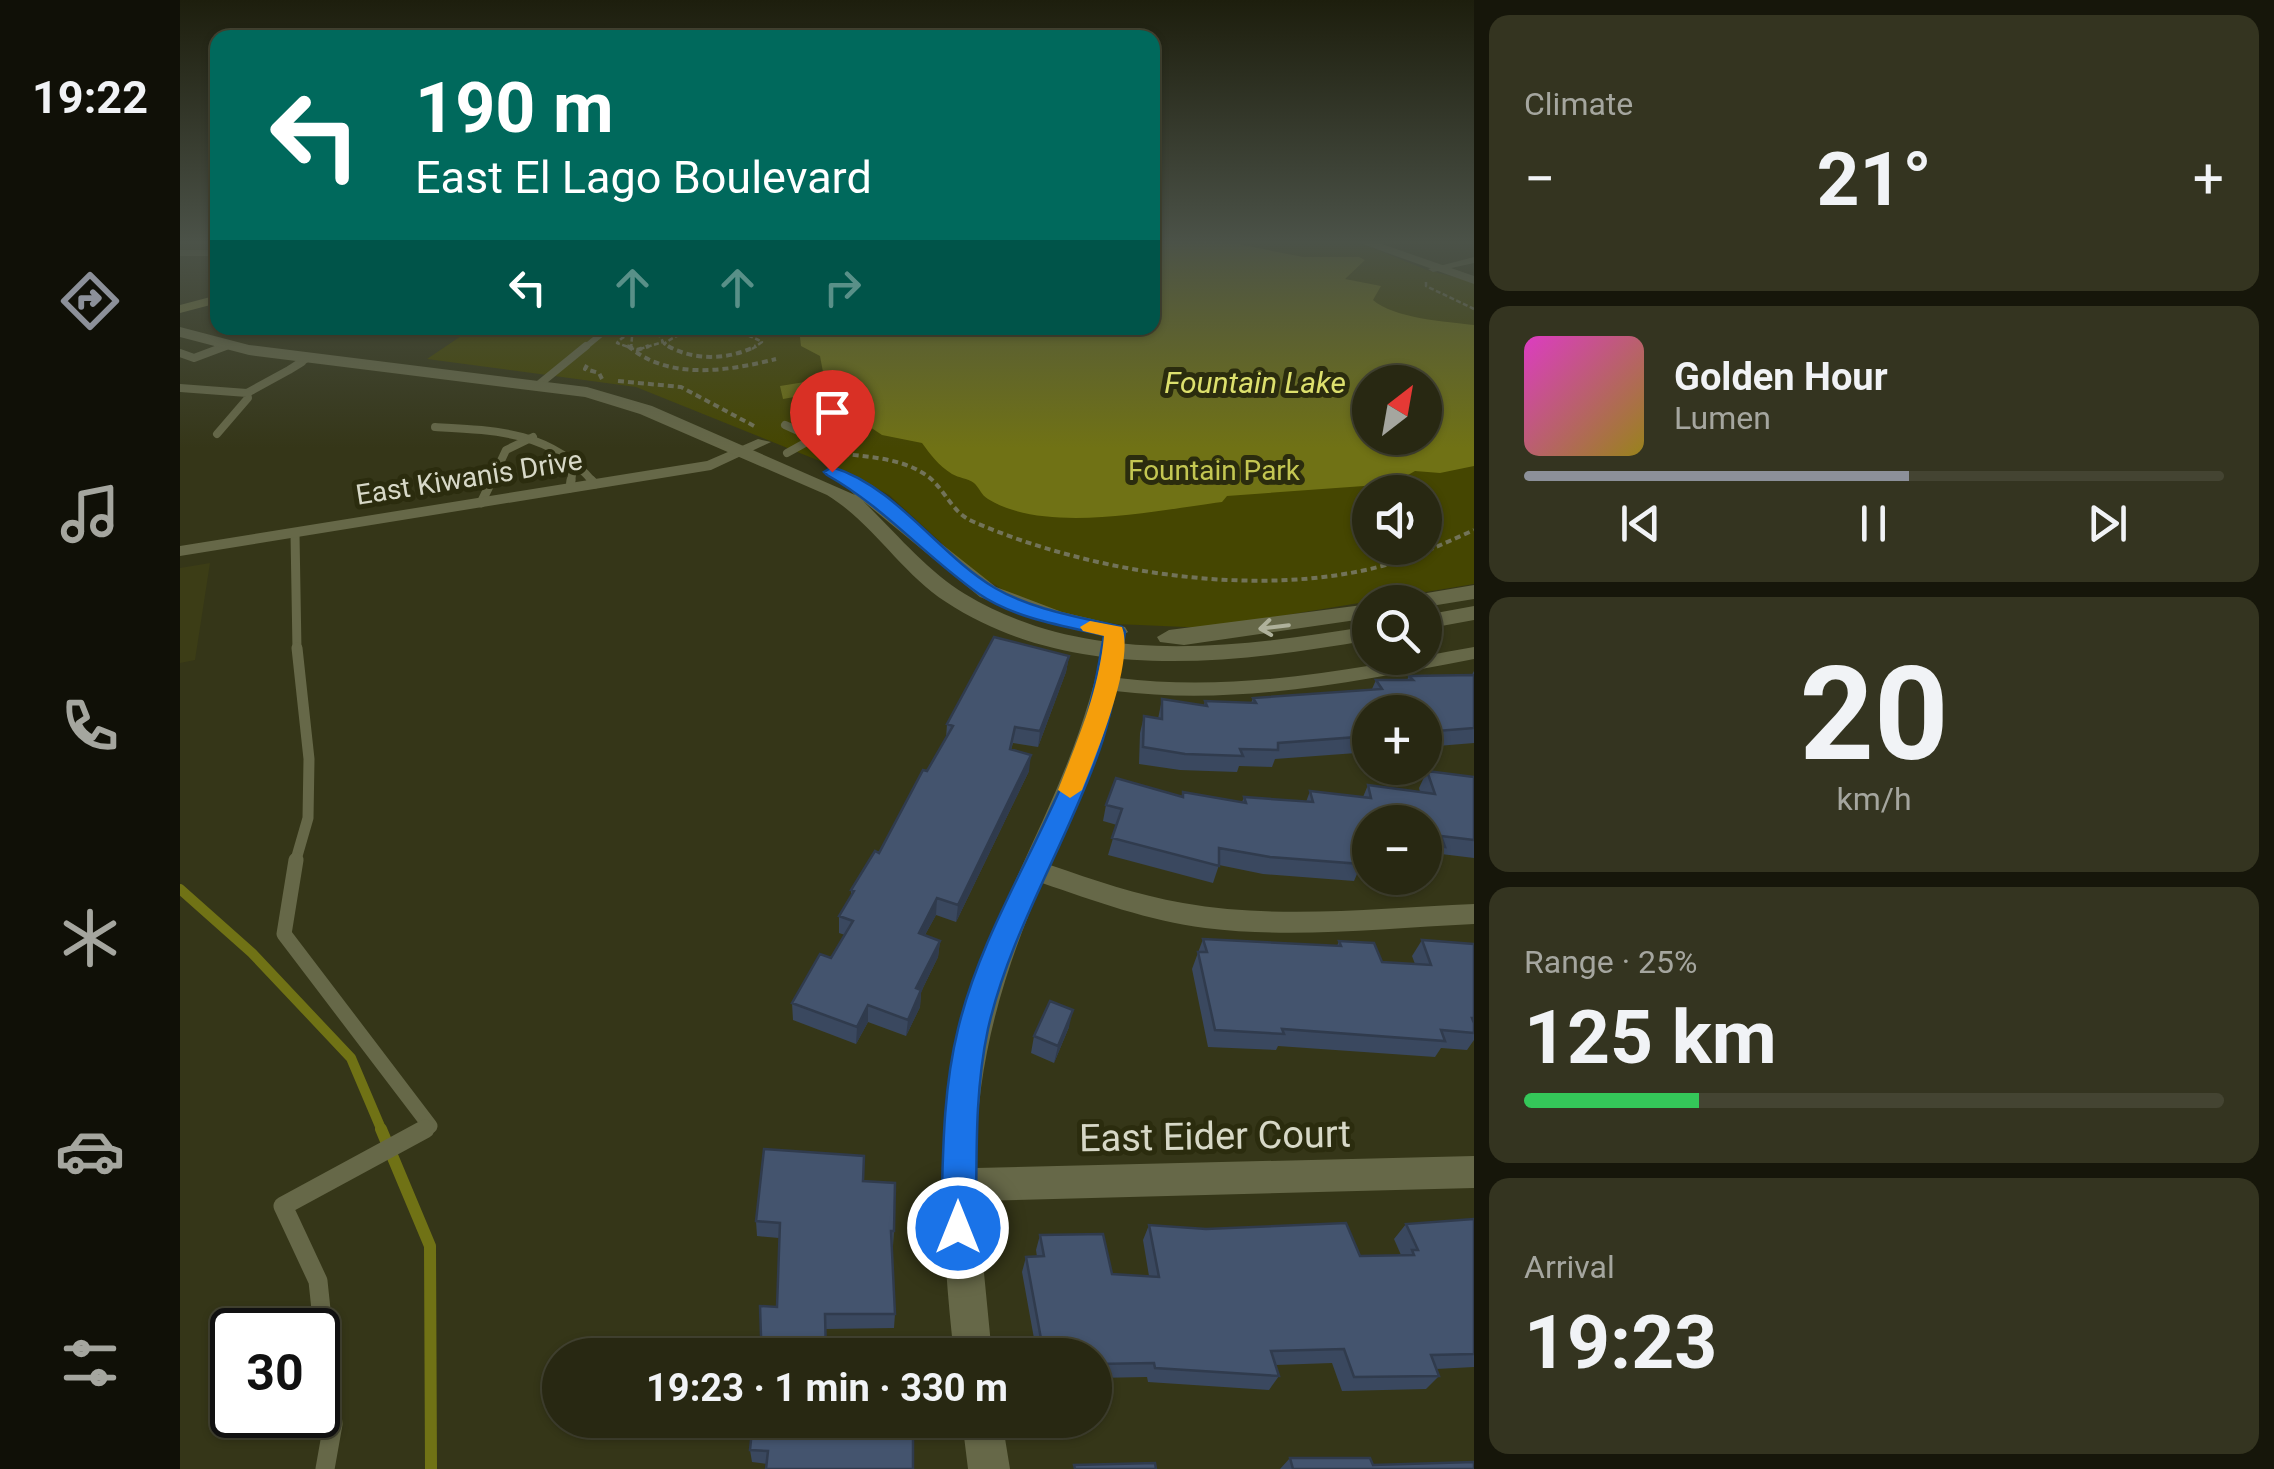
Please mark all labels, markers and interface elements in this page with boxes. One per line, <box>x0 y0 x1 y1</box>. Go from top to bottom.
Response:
text: 190 m <box>415 67 614 149</box>
icon: left <box>250 70 380 200</box>
text: 19:22 <box>32 71 148 124</box>
text: Climate <box>1524 85 1633 123</box>
text: 21° <box>1816 135 1932 223</box>
text: − <box>1524 147 1555 211</box>
text: + <box>2193 147 2224 211</box>
text: East El Lago Boulevard <box>415 151 872 204</box>
icon: left <box>500 260 555 315</box>
icon: ahead <box>605 260 660 315</box>
icon: ahead <box>710 260 765 315</box>
icon: right <box>815 260 870 315</box>
icon: directions <box>55 266 125 336</box>
text: Golden Hour <box>1674 355 1888 399</box>
water label: Fountain Lake <box>1164 365 1346 400</box>
north arrow <box>1352 365 1442 455</box>
map controls <box>1352 365 1442 895</box>
pin <box>790 370 875 473</box>
icon: arrive <box>805 385 860 440</box>
text: Lumen <box>1674 399 1771 437</box>
street label: East Kiwanis Drive <box>353 443 585 512</box>
park label: Fountain Park <box>1128 454 1301 487</box>
button: sound <box>1352 475 1442 565</box>
icon: music <box>55 479 125 549</box>
icon: previous <box>1613 496 1668 551</box>
icon: pause <box>1846 496 1901 551</box>
icon: next <box>2080 496 2135 551</box>
button: search <box>1352 585 1442 675</box>
one-way arrow <box>1258 618 1290 636</box>
text: 20 <box>1799 638 1949 791</box>
icon: phone <box>55 691 125 761</box>
button: + <box>1352 695 1442 785</box>
text: km/h <box>1836 780 1912 818</box>
button: − <box>1352 805 1442 895</box>
icon: climate <box>55 903 125 973</box>
text: Range · 25% <box>1524 943 1697 981</box>
text: 125 km <box>1524 993 1777 1081</box>
street label: East Eider Court <box>1079 1112 1351 1160</box>
icon: car <box>55 1116 125 1186</box>
position arrow <box>906 1176 1010 1280</box>
text: Arrival <box>1524 1248 1615 1286</box>
text: 19:23 <box>1524 1298 1717 1386</box>
speed limit sign: 30 <box>210 1308 340 1438</box>
icon: filters <box>55 1328 125 1398</box>
text: 19:23 · 1 min · 330 m <box>646 1366 1008 1410</box>

